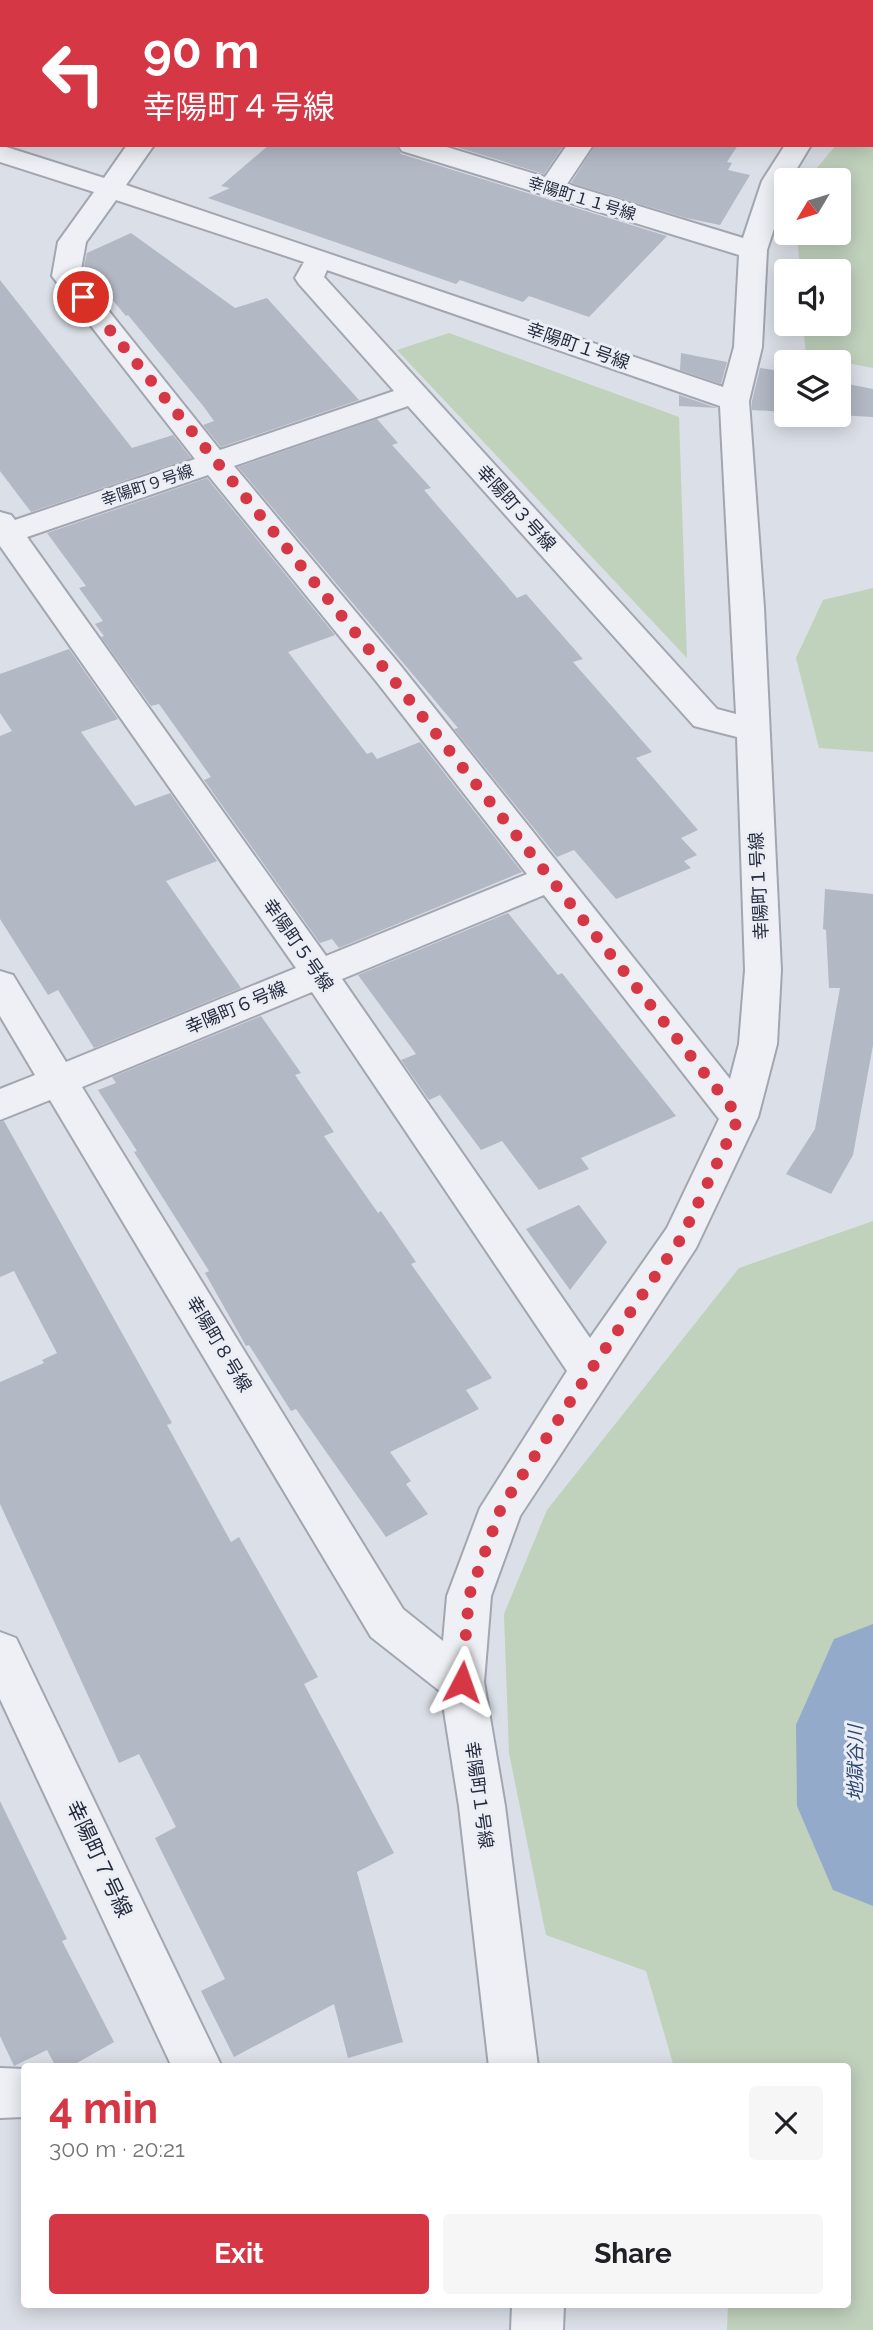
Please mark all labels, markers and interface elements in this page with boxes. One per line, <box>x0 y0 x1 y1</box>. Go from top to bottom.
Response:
text: 90 m <box>143 22 259 79</box>
icon: left <box>28 28 119 119</box>
text: 幸陽町４号線 <box>143 88 335 125</box>
north arrow <box>774 168 850 245</box>
map controls <box>774 168 851 427</box>
street label: 幸陽町１１号線 <box>526 173 638 224</box>
button: sound <box>774 259 851 336</box>
pin <box>53 267 113 327</box>
icon: arrive <box>64 278 102 316</box>
street label: 幸陽町１号線 <box>524 318 633 373</box>
button: layers <box>774 350 851 427</box>
street label: 幸陽町９号線 <box>99 461 196 510</box>
street label: 幸陽町３号線 <box>472 461 560 555</box>
street label: 幸陽町１号線 <box>745 832 772 941</box>
street label: 幸陽町５号線 <box>259 894 338 995</box>
street label: 幸陽町６号線 <box>182 977 290 1038</box>
street label: 幸陽町８号線 <box>183 1292 256 1395</box>
position arrow <box>425 1645 499 1719</box>
water label: 地獄谷川 <box>844 1723 866 1801</box>
street label: 幸陽町１号線 <box>462 1740 497 1850</box>
street label: 幸陽町７号線 <box>61 1796 137 1921</box>
text: 4 min <box>49 2084 158 2133</box>
button: close <box>749 2086 823 2160</box>
text: 300 m · 20:21 <box>49 2135 185 2162</box>
button: Exit <box>49 2214 429 2294</box>
button: Share <box>443 2214 823 2294</box>

